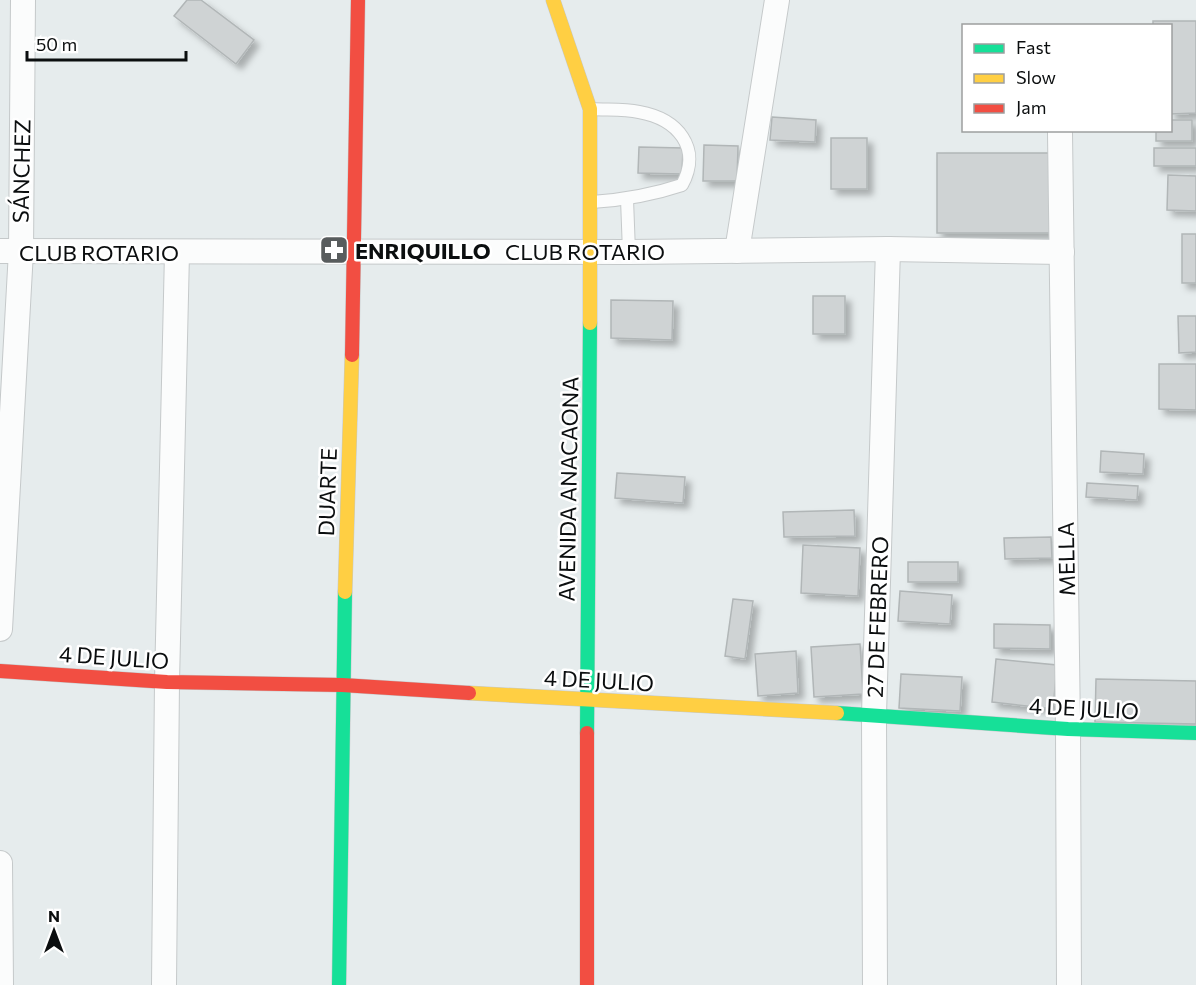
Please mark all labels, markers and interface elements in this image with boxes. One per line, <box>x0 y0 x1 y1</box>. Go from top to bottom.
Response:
scale bar <box>27 24 186 62</box>
legend <box>962 24 1172 132</box>
text: 50 m <box>36 33 77 55</box>
text: Fast <box>1016 36 1051 58</box>
text: Slow <box>1016 66 1056 88</box>
text: Jam <box>1016 96 1046 118</box>
street label: SÁNCHEZ <box>7 119 35 223</box>
pharmacy icon: ENRIQUILLO <box>318 234 350 266</box>
place label: ENRIQUILLO <box>355 237 491 264</box>
street label: CLUB ROTARIO <box>505 238 665 265</box>
street label: CLUB ROTARIO <box>19 239 179 266</box>
street label: AVENIDA ANACAONA <box>553 376 583 602</box>
street label: DUARTE <box>312 447 342 537</box>
street label: MELLA <box>1052 522 1080 596</box>
street label: 27 DE FEBRERO <box>861 536 893 698</box>
street label: 4 DE JULIO <box>58 640 170 674</box>
street label: 4 DE JULIO <box>543 664 655 696</box>
street label: 4 DE JULIO <box>1028 692 1140 724</box>
north arrow <box>24 901 84 961</box>
text: N <box>48 906 60 925</box>

